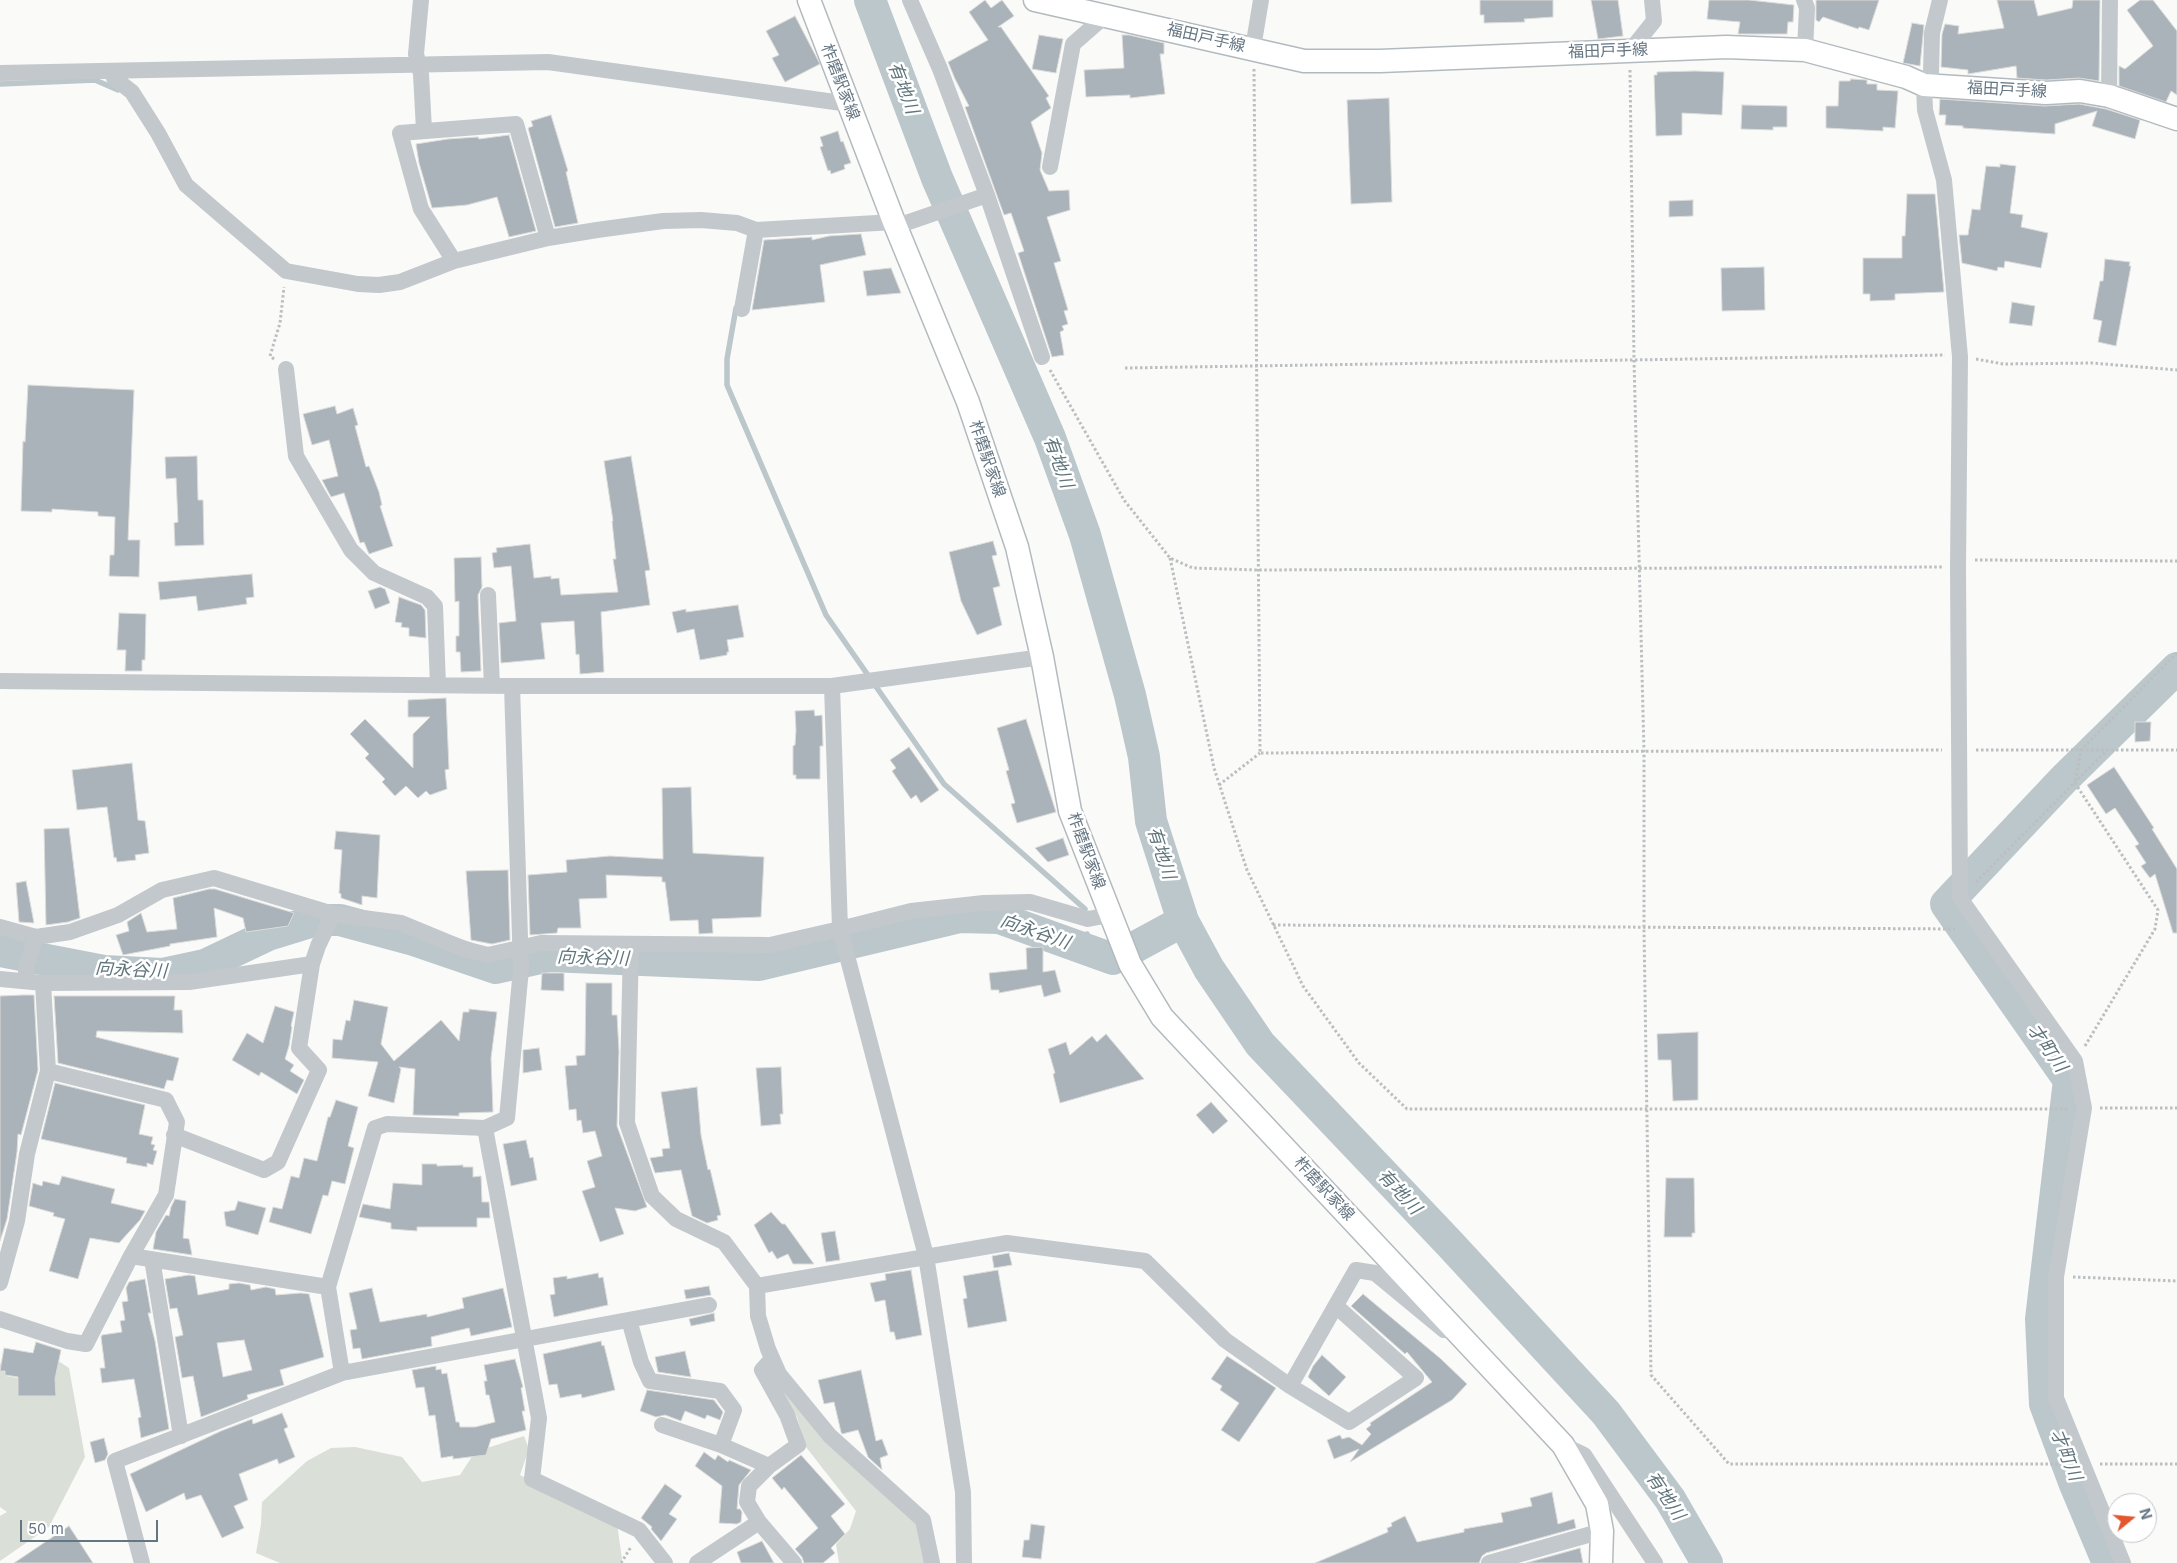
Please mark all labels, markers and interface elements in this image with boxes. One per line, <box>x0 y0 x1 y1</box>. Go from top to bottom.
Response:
street label: 福田戸手線 <box>1165 20 1247 56</box>
street label: 福田戸手線 <box>1568 40 1648 62</box>
street label: 柞磨駅家線 <box>817 41 863 123</box>
water label: 有地川 <box>883 59 923 117</box>
street label: 福田戸手線 <box>1967 78 2047 102</box>
street label: 柞磨駅家線 <box>965 418 1009 500</box>
water label: 有地川 <box>1039 433 1077 491</box>
street label: 柞磨駅家線 <box>1063 810 1109 892</box>
water label: 有地川 <box>1142 824 1180 882</box>
water label: 向永谷川 <box>997 910 1073 954</box>
water label: 向永谷川 <box>557 946 629 970</box>
water label: 向永谷川 <box>94 957 168 983</box>
water label: 才町川 <box>2023 1020 2071 1076</box>
street label: 柞磨駅家線 <box>1290 1153 1358 1225</box>
water label: 有地川 <box>1373 1165 1425 1219</box>
water label: 才町川 <box>2046 1426 2086 1484</box>
water label: 有地川 <box>1641 1468 1689 1524</box>
north arrow <box>2107 1493 2157 1543</box>
text: N <box>2136 1506 2156 1521</box>
scale bar <box>22 1510 160 1542</box>
text: 50 m <box>28 1519 64 1538</box>

